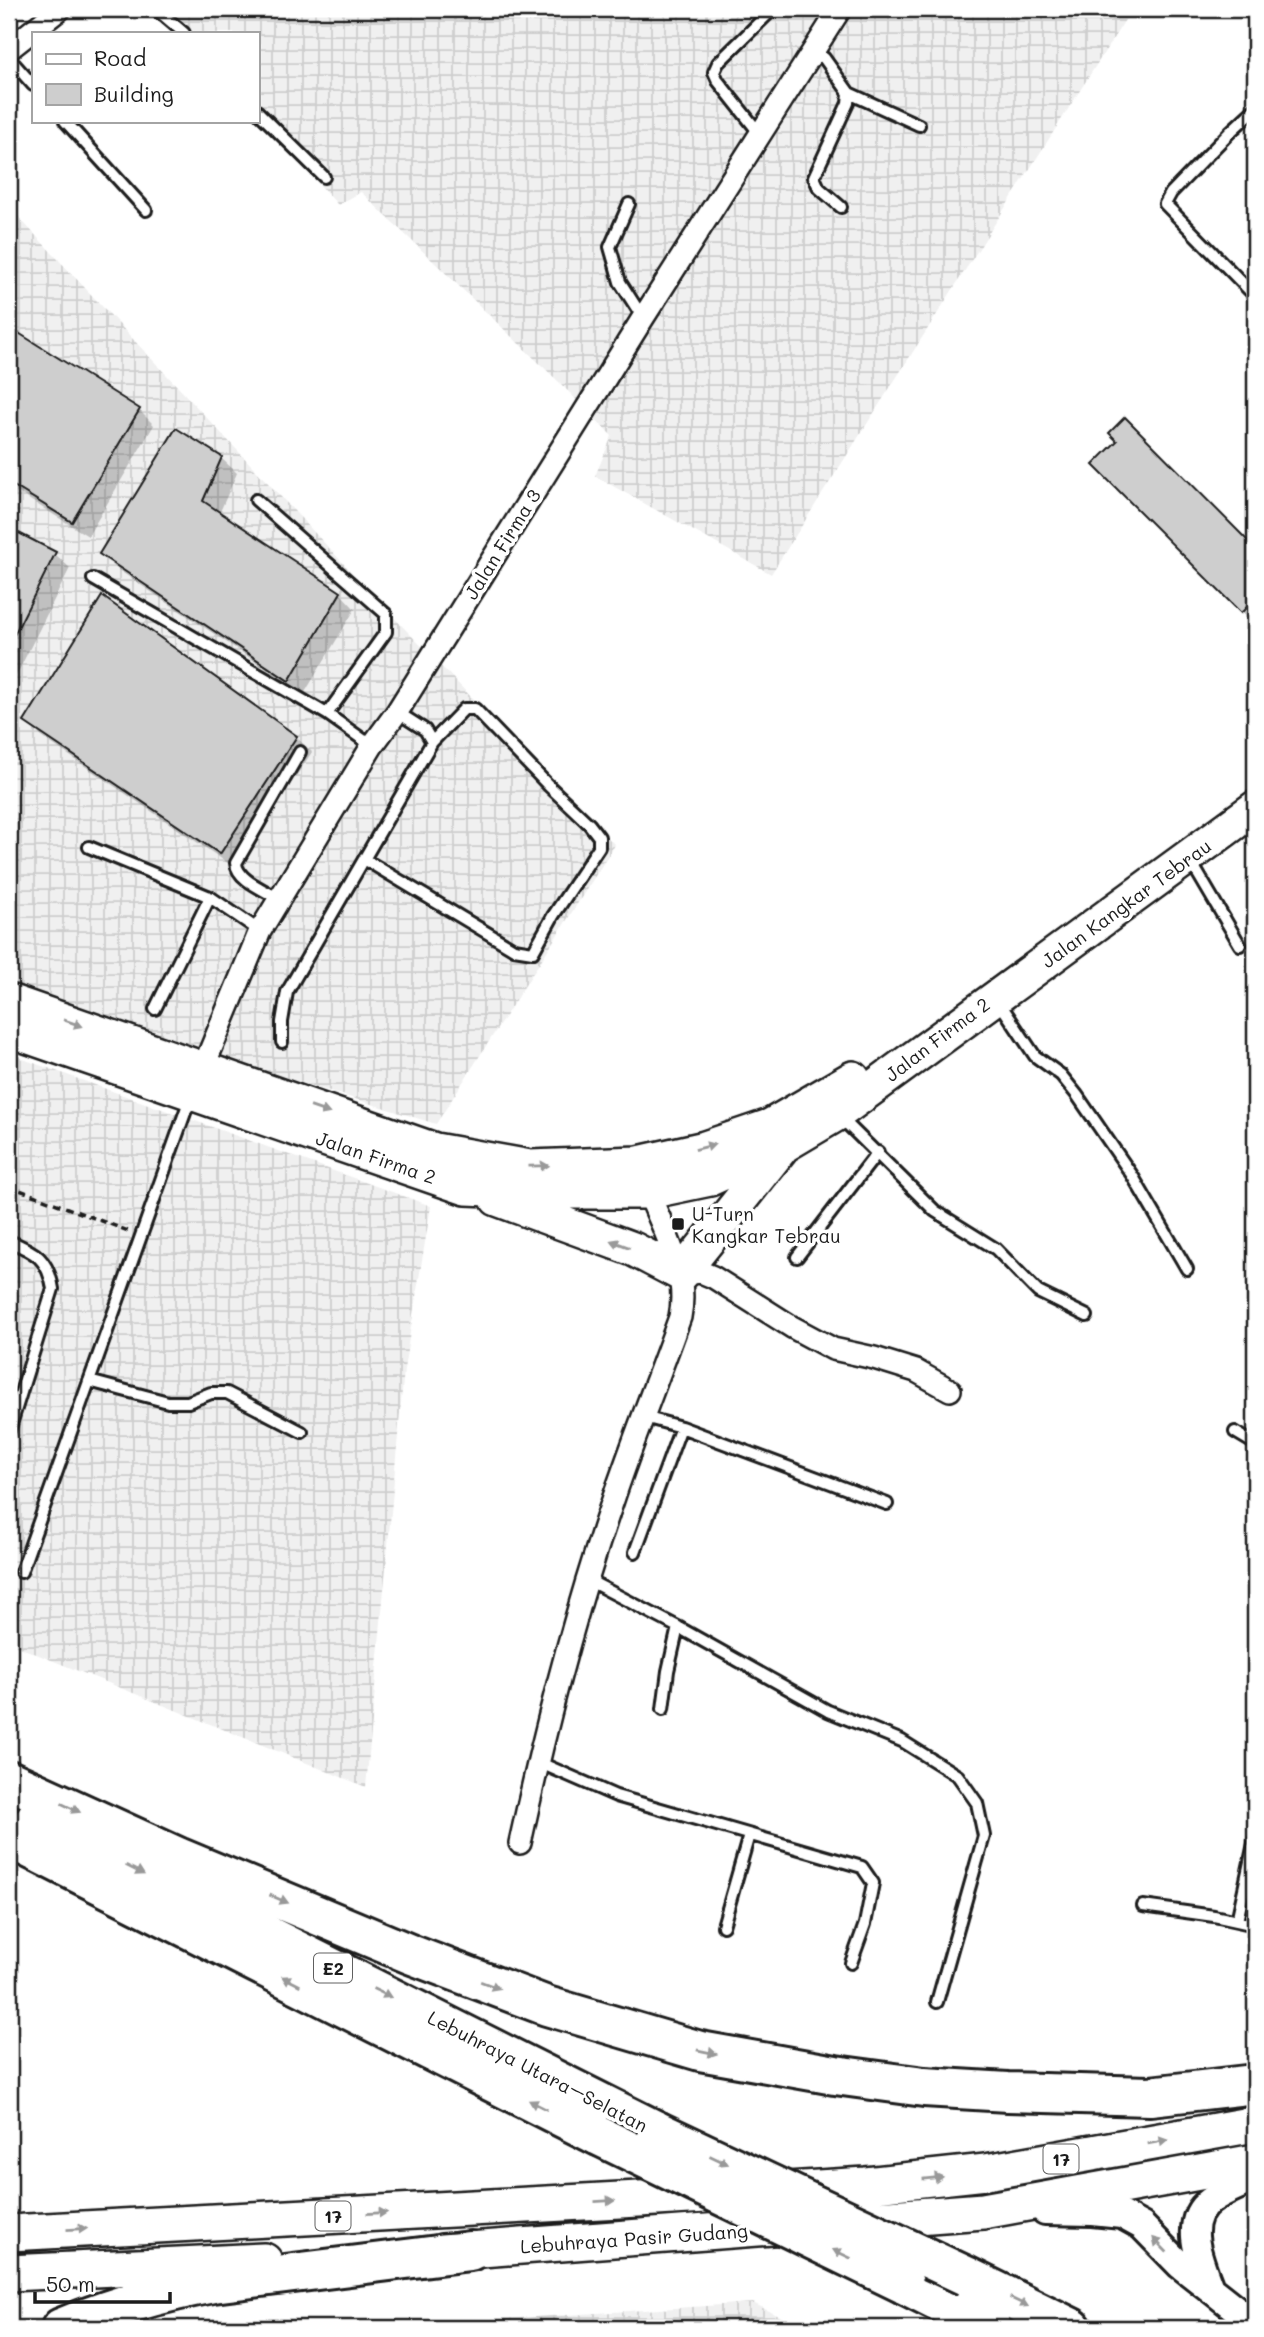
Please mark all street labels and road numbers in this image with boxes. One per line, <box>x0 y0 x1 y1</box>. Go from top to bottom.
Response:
street label: Jalan Firma 3 <box>458 484 546 604</box>
street label: Jalan Kangkar Tebrau <box>1036 833 1216 973</box>
street label: Jalan Firma 2 <box>880 991 994 1087</box>
street label: Jalan Firma 2 <box>313 1125 439 1189</box>
road number: E2 <box>314 1954 352 1982</box>
street label: Lebuhraya Utara–Selatan <box>424 2005 652 2137</box>
road number: 17 <box>1044 2144 1078 2174</box>
road number: 17 <box>316 2202 350 2230</box>
street label: Lebuhraya Pasir Gudang <box>519 2218 749 2258</box>

